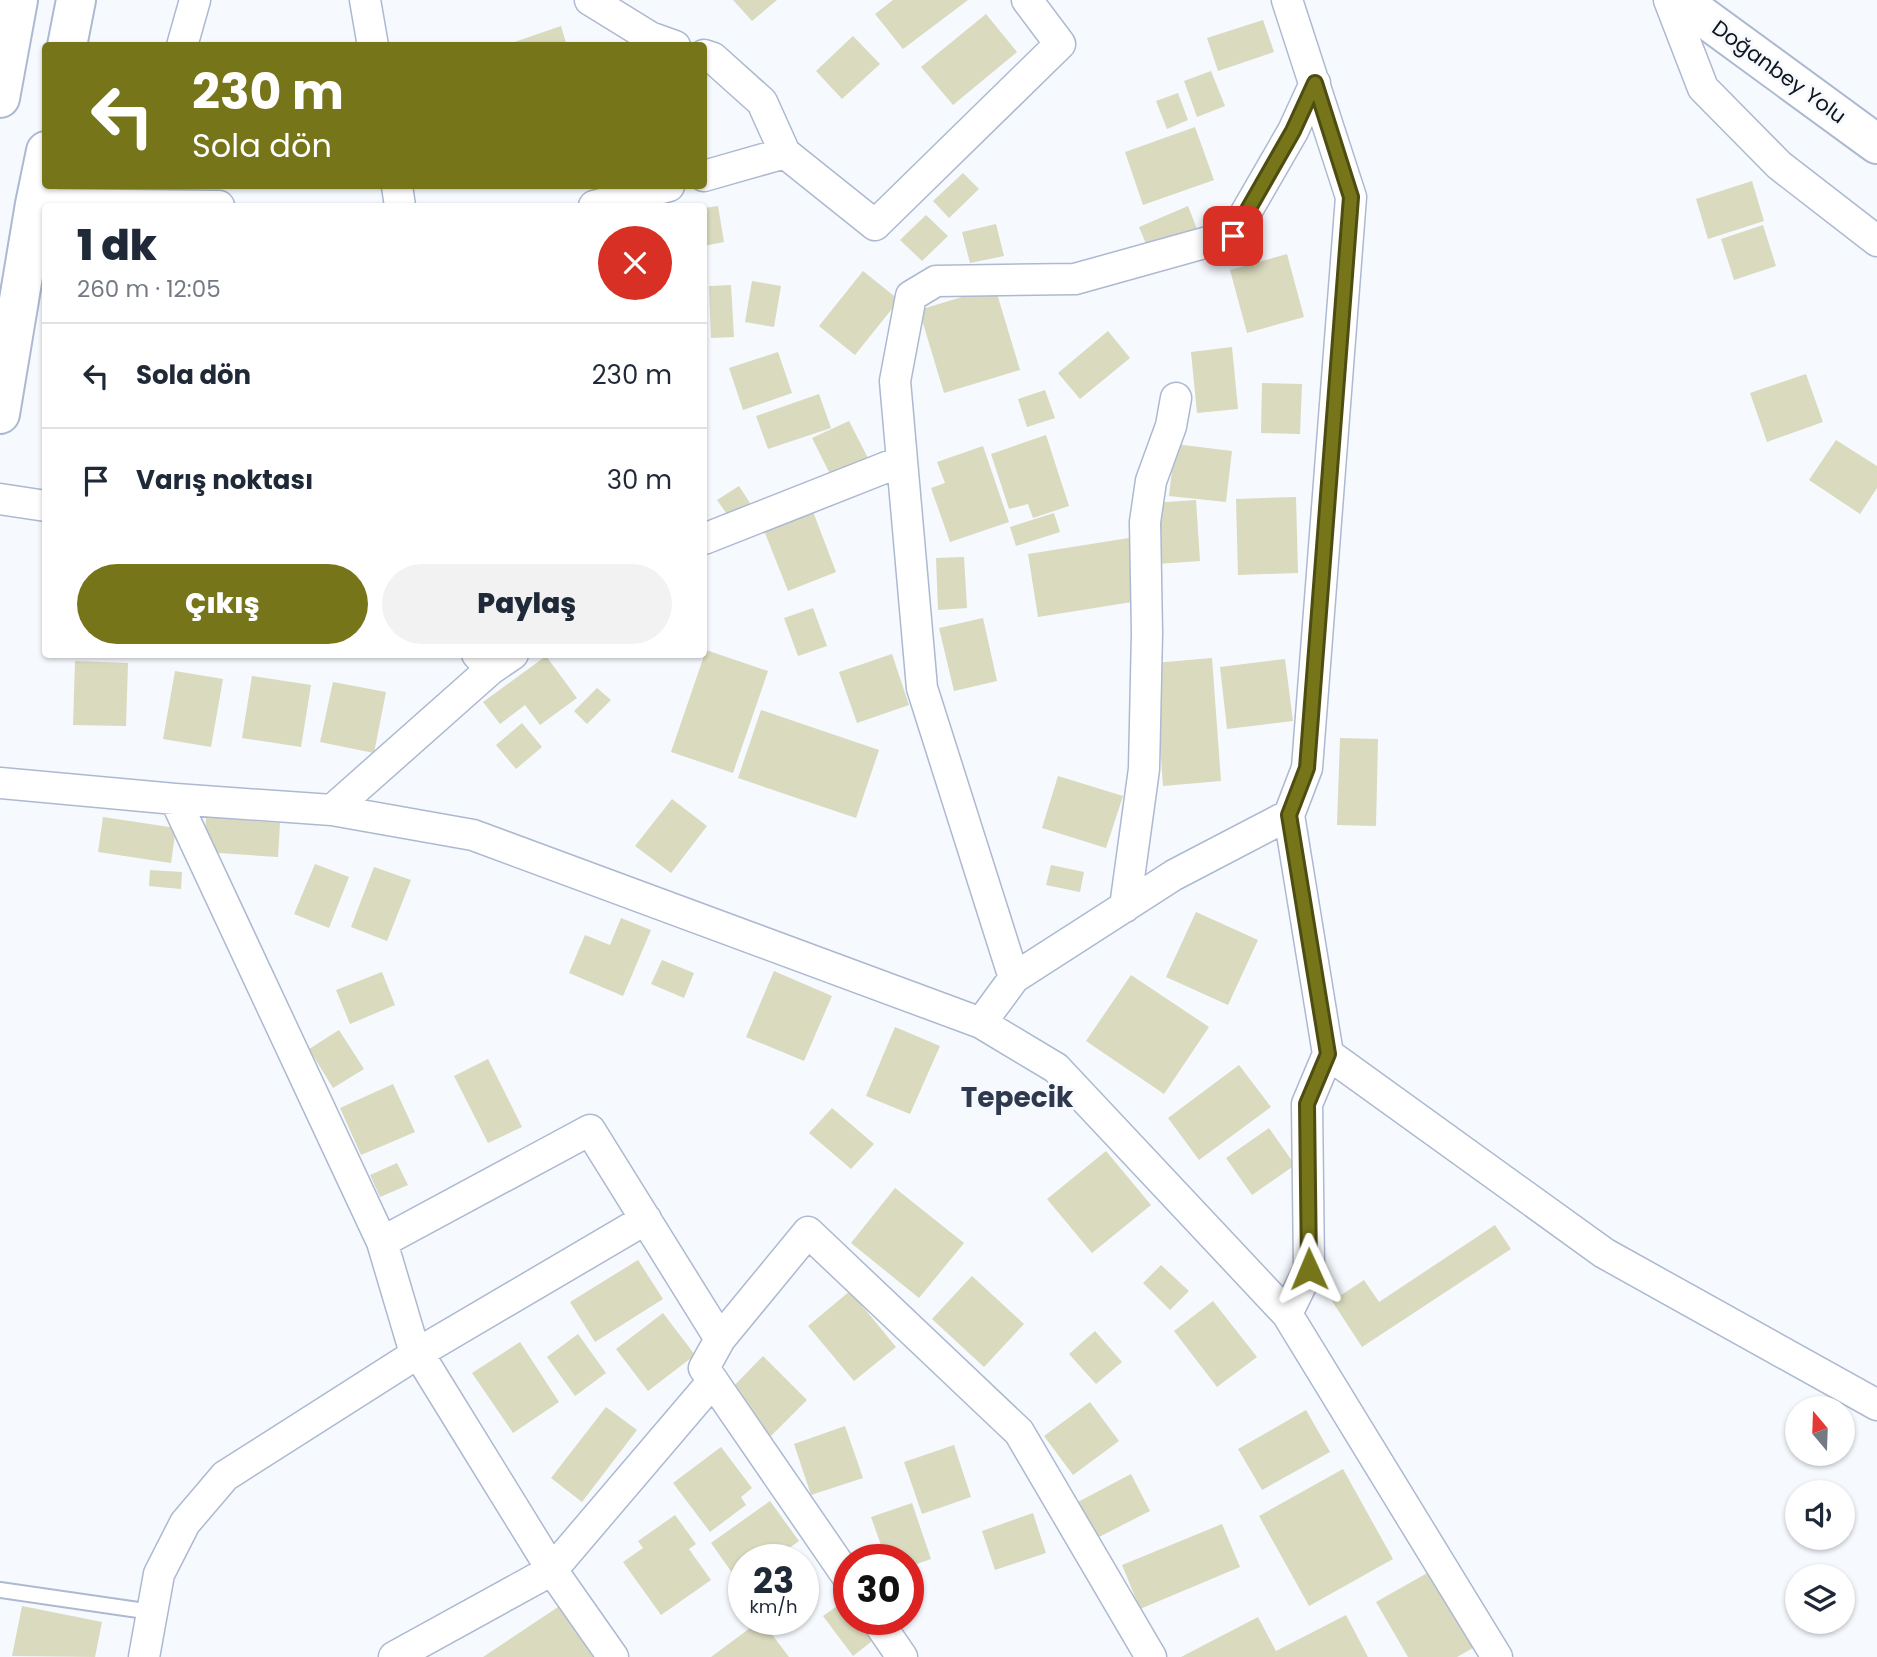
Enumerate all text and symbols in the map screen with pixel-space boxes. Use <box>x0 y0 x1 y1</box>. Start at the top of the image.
street label: Doğanbey Yolu <box>1706 13 1852 130</box>
text: 230 m <box>192 58 344 126</box>
icon: left <box>77 70 168 161</box>
text: Sola dön <box>192 123 332 168</box>
pin <box>1203 206 1263 266</box>
text: 1 dk <box>77 216 157 275</box>
icon: arrive <box>1214 217 1252 255</box>
button: close <box>598 226 672 300</box>
text: 260 m · 12:05 <box>77 273 221 305</box>
icon: left <box>77 357 115 395</box>
text: Sola dön <box>136 357 251 393</box>
text: 230 m <box>592 357 672 393</box>
icon: arrive <box>77 462 115 500</box>
text: Varış noktası <box>136 462 313 498</box>
text: 30 m <box>607 462 672 498</box>
button: Çıkış <box>77 564 368 644</box>
button: Paylaş <box>382 564 672 644</box>
district label: Tepecik <box>961 1078 1074 1117</box>
position arrow <box>1272 1232 1346 1306</box>
north arrow <box>1785 1396 1855 1466</box>
map controls <box>1785 1396 1855 1634</box>
button: sound <box>1785 1480 1855 1550</box>
speed limit sign: 30 <box>833 1544 924 1635</box>
text: 23 <box>753 1556 794 1605</box>
button: layers <box>1785 1564 1855 1634</box>
text: km/h <box>750 1594 797 1619</box>

